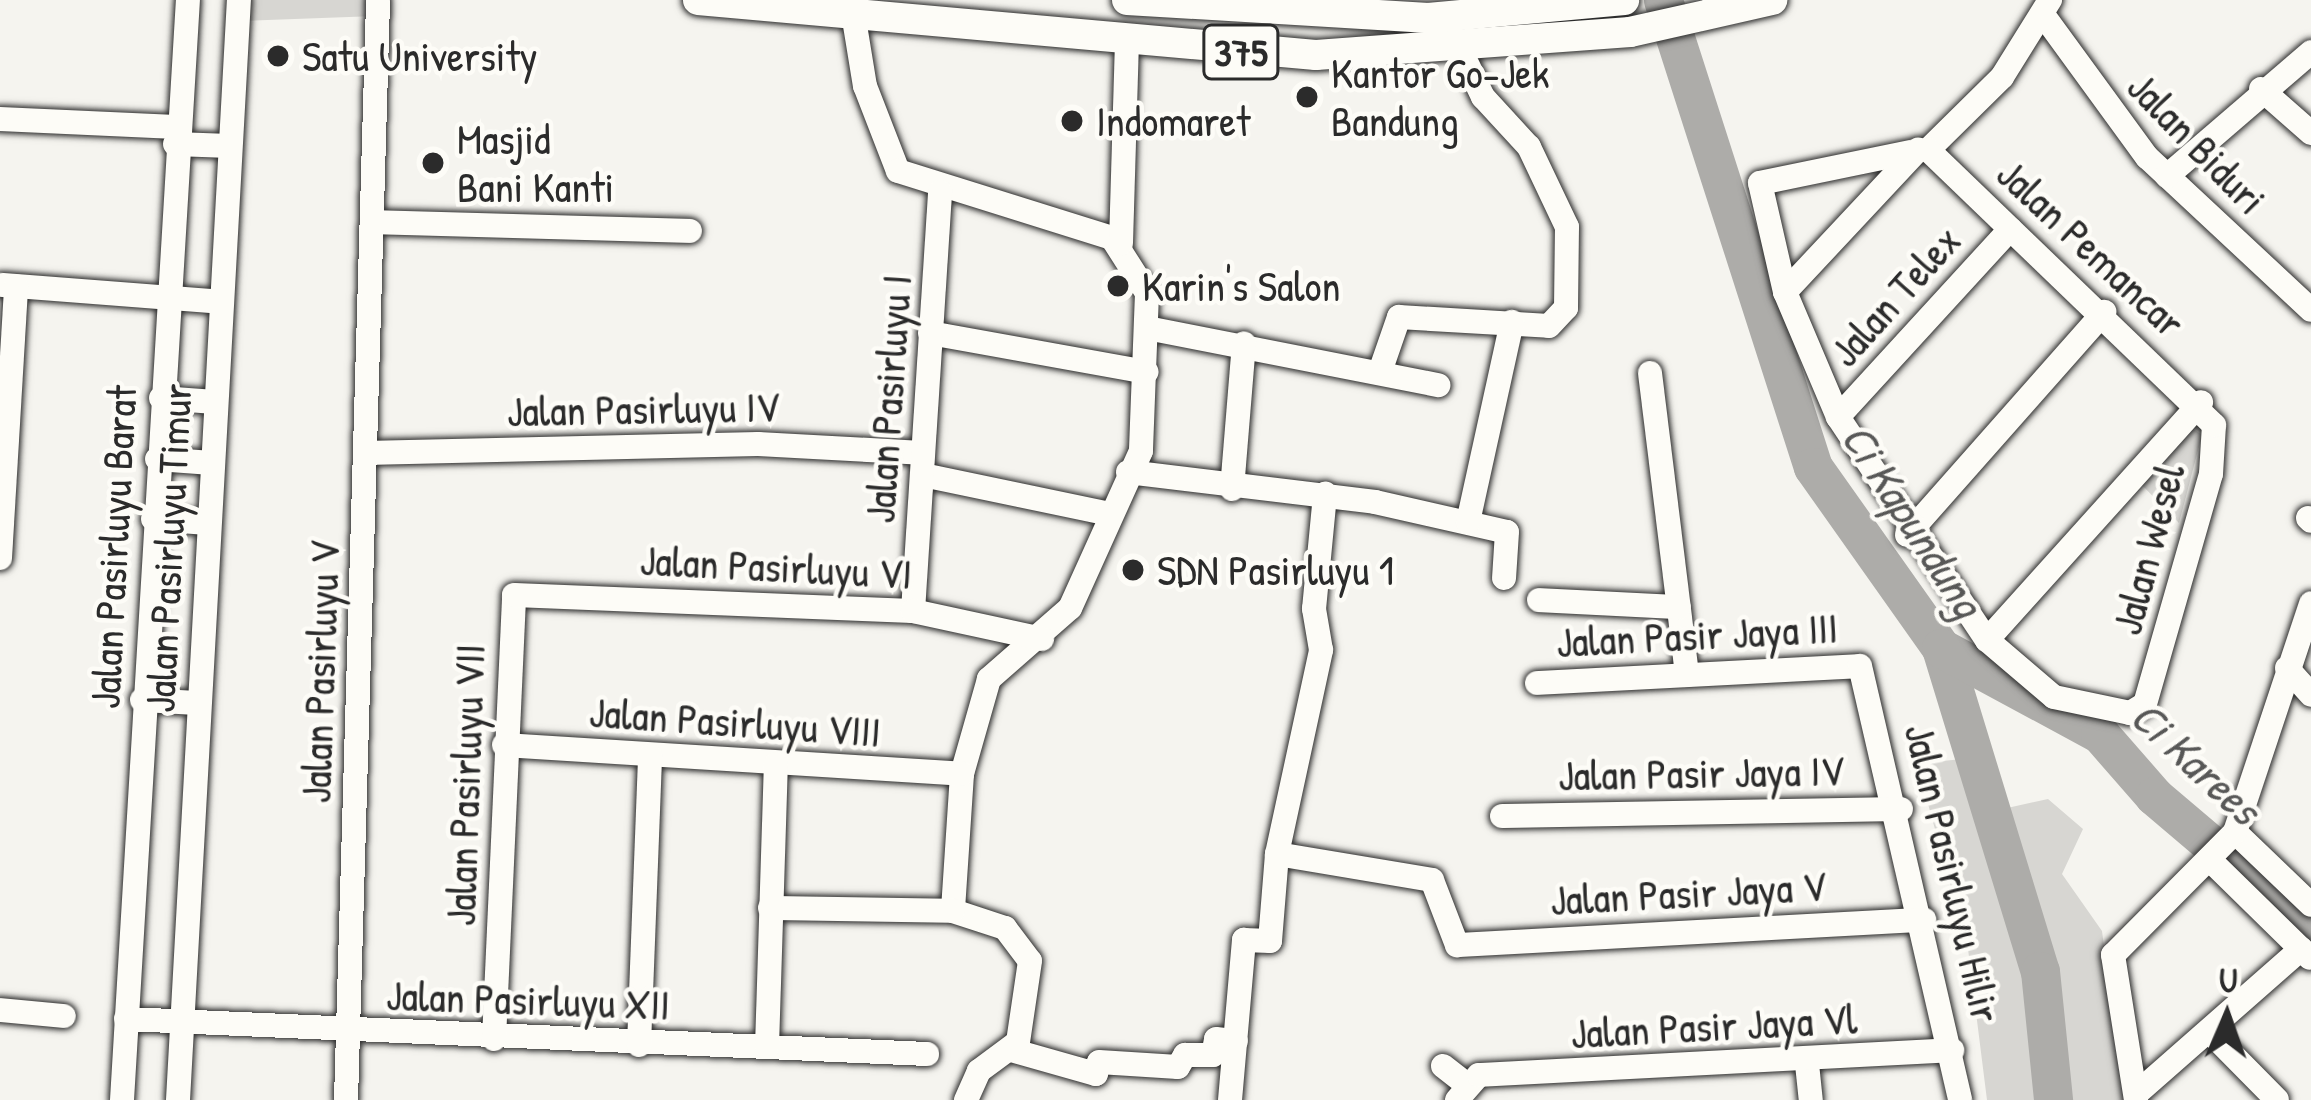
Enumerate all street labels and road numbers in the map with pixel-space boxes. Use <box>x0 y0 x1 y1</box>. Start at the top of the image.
road number: 375 <box>1202 19 1280 85</box>
street label: Jalan Biduri <box>2117 62 2277 224</box>
street label: Jalan Pemancar <box>1987 148 2195 348</box>
street label: Jalan Telex <box>1819 215 1971 377</box>
street label: Jalan Pasirluyu I <box>854 273 922 525</box>
street label: Jalan Pasirluyu IV <box>506 381 780 437</box>
street label: Jalan Pasirluyu Timur <box>134 382 202 714</box>
street label: Jalan Pasirluyu Barat <box>79 384 147 710</box>
street label: Jalan Wesel <box>2101 458 2195 640</box>
street label: Jalan Pasirluyu VI <box>639 535 913 599</box>
street label: Jalan Pasirluyu V <box>290 540 350 804</box>
street label: Jalan Pasir Jaya III <box>1555 602 1839 668</box>
street label: Jalan Pasirluyu VII <box>435 643 495 927</box>
street label: Jalan Pasirluyu VIII <box>588 687 882 757</box>
street label: Jalan Pasirluyu Hilir <box>1894 719 2012 1027</box>
street label: Jalan Pasir Jaya IV <box>1558 745 1844 801</box>
street label: Jalan Pasir Jaya V <box>1549 861 1827 925</box>
street label: Jalan Pasirluyu XII <box>385 970 671 1030</box>
street label: Jalan Pasir Jaya Vl <box>1569 993 1859 1059</box>

